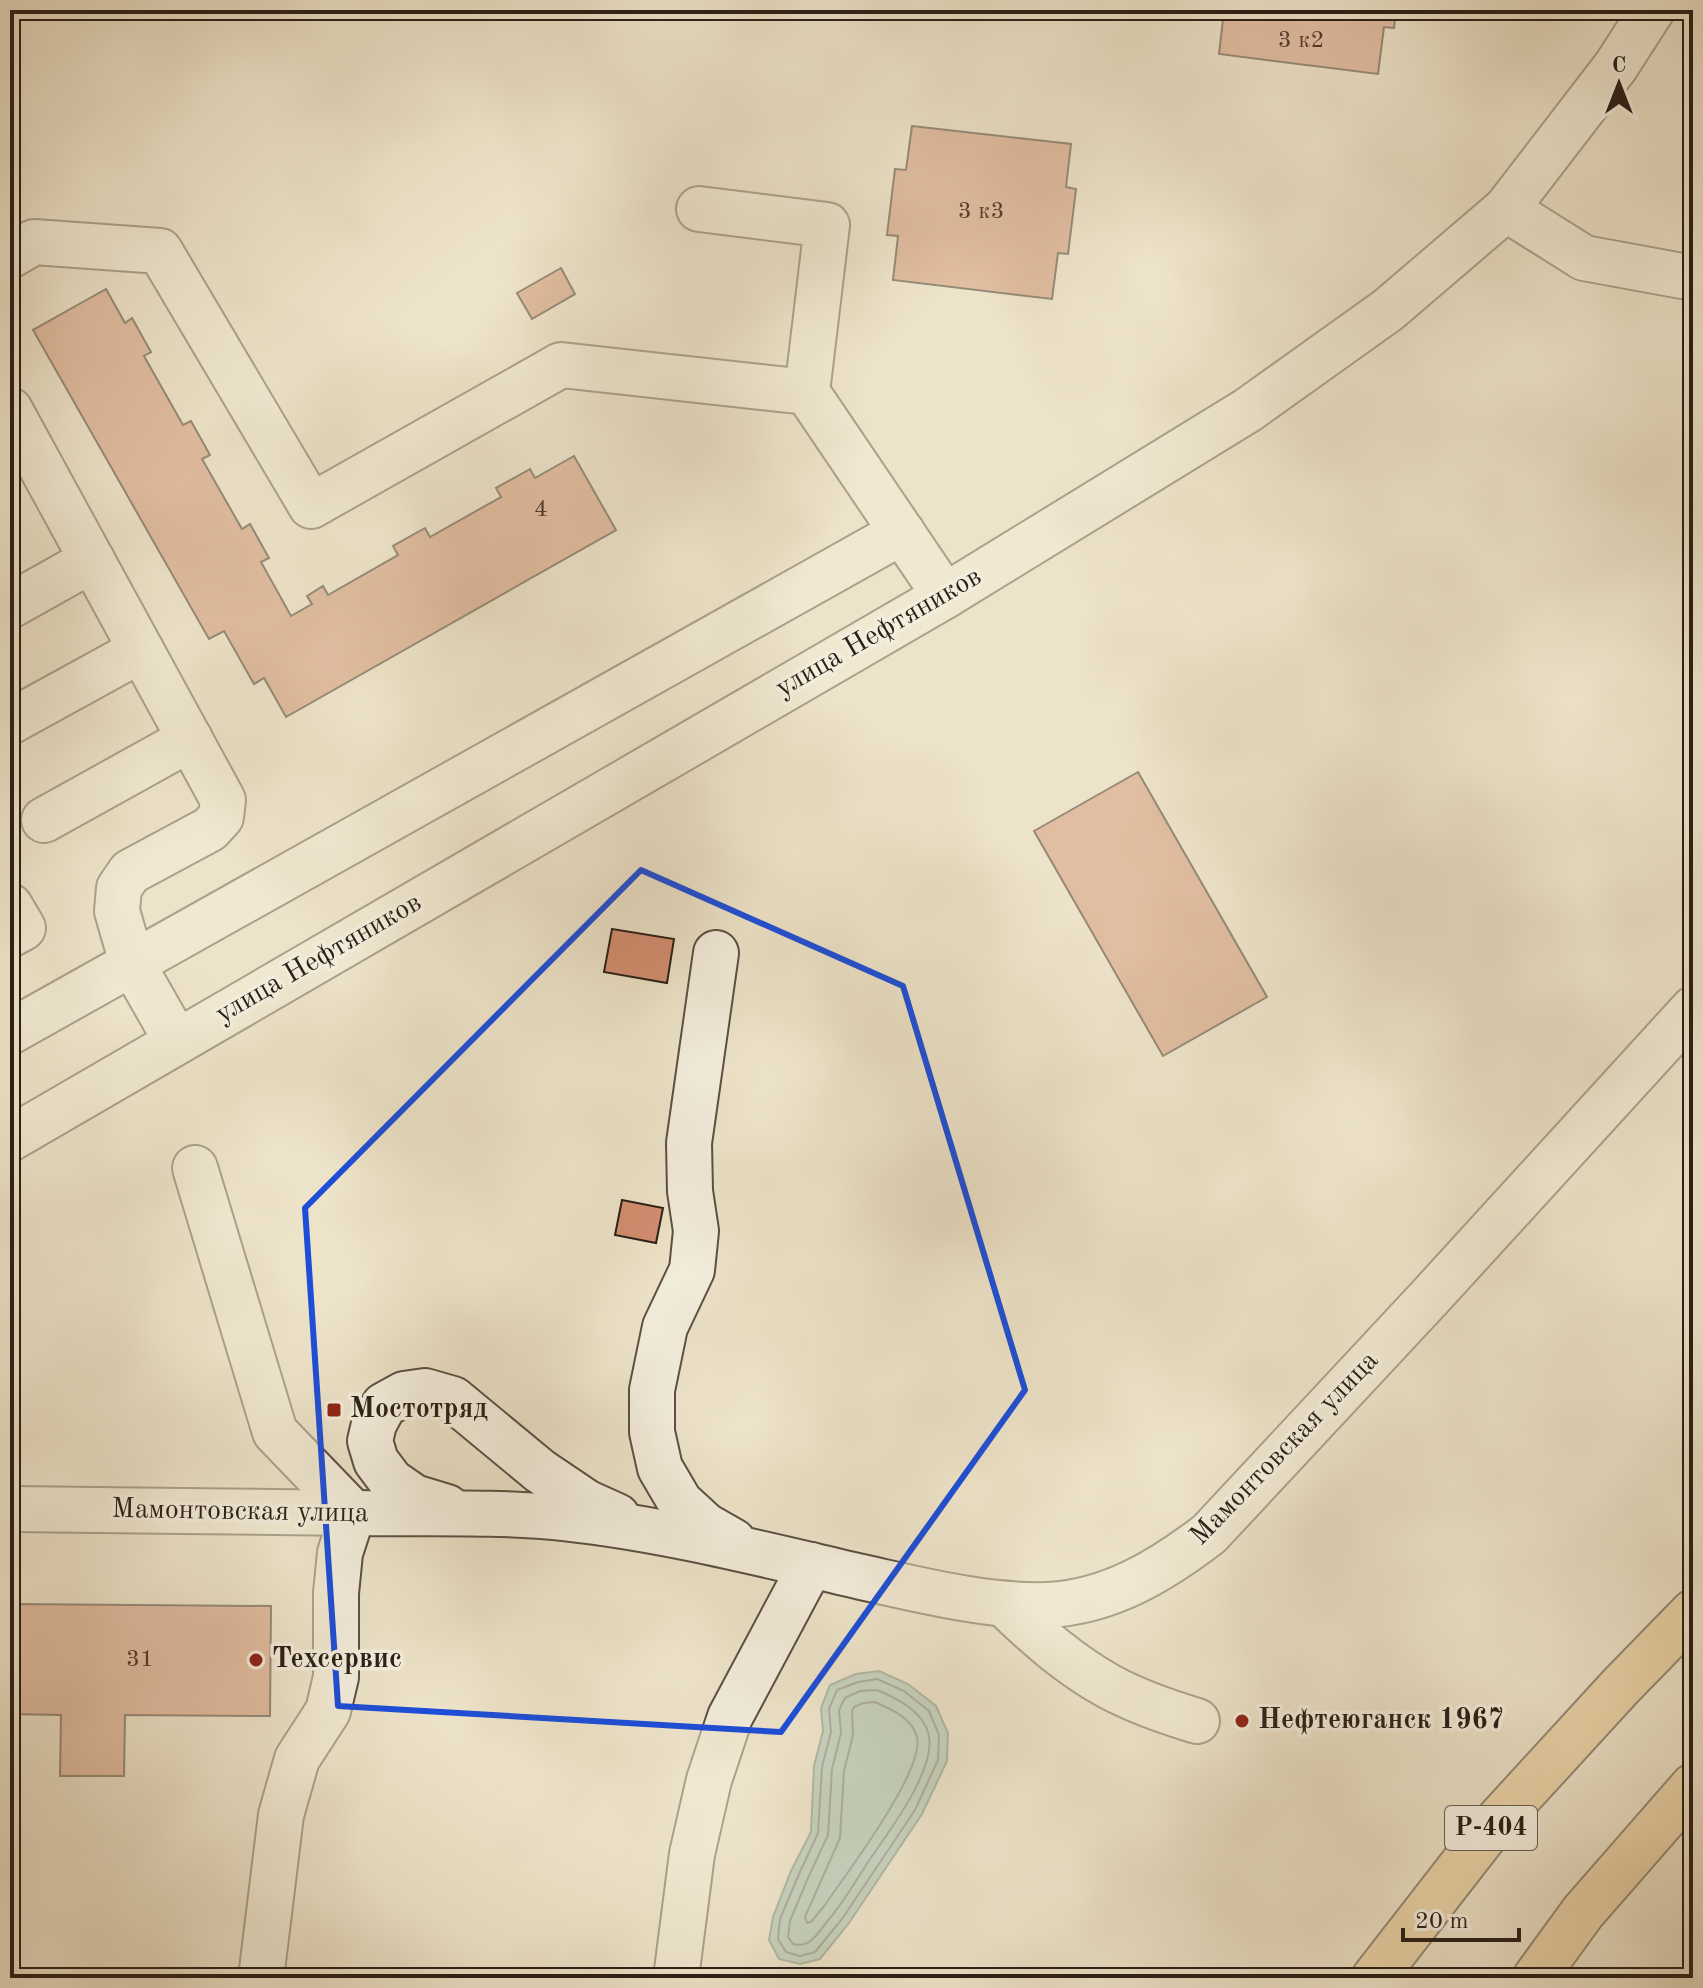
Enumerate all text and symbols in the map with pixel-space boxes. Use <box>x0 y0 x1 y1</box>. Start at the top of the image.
house number: 3 к2 <box>1278 29 1324 53</box>
north arrow <box>1579 44 1659 124</box>
text: С <box>1612 55 1626 77</box>
house number: 3 к3 <box>958 200 1004 224</box>
house number: 4 <box>534 498 548 522</box>
street label: улица Нефтяников <box>771 563 987 703</box>
street label: улица Нефтяников <box>211 889 427 1029</box>
street label: Мамонтовская улица <box>1186 1347 1385 1551</box>
place label: Мостотряд <box>350 1396 488 1424</box>
marker: Мостотряд <box>325 1401 343 1419</box>
street label: Мамонтовская улица <box>111 1496 369 1528</box>
place label: Техсервис <box>272 1646 402 1674</box>
house number: 31 <box>126 1648 154 1672</box>
marker: Техсервис <box>247 1651 265 1669</box>
place label: Нефтеюганск 1967 <box>1258 1707 1504 1735</box>
marker: Нефтеюганск 1967 <box>1233 1712 1251 1730</box>
road number: Р-404 <box>1445 1806 1537 1850</box>
scale bar <box>1403 1892 1519 1942</box>
text: 20 m <box>1415 1910 1469 1934</box>

